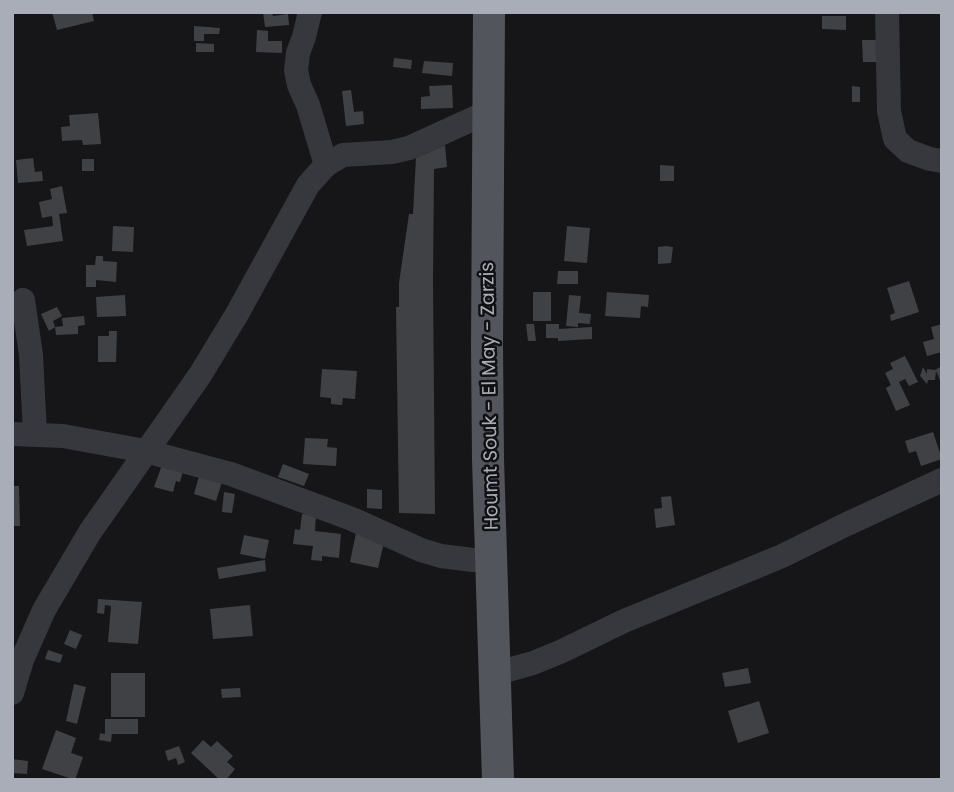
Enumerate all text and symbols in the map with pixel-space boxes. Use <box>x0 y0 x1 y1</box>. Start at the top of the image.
street label: Houmt Souk - El May - Zarzis <box>473 262 505 530</box>

